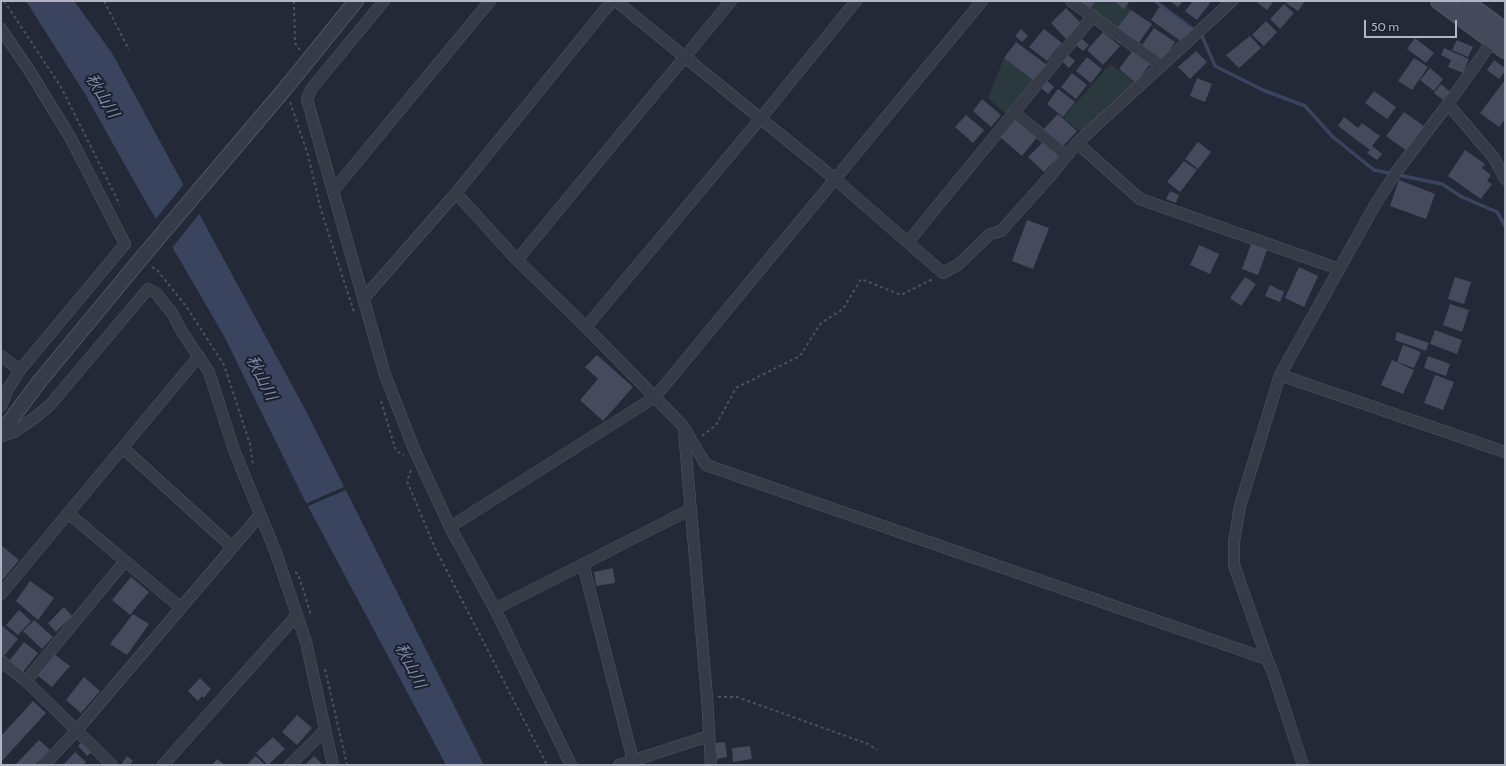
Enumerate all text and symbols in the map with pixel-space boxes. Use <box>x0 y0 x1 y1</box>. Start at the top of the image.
scale bar <box>1366 12 1459 38</box>
text: 50 m <box>1371 19 1399 34</box>
water label: 秋山川 <box>81 70 123 122</box>
water label: 秋山川 <box>242 352 280 404</box>
water label: 秋山川 <box>391 640 429 692</box>

